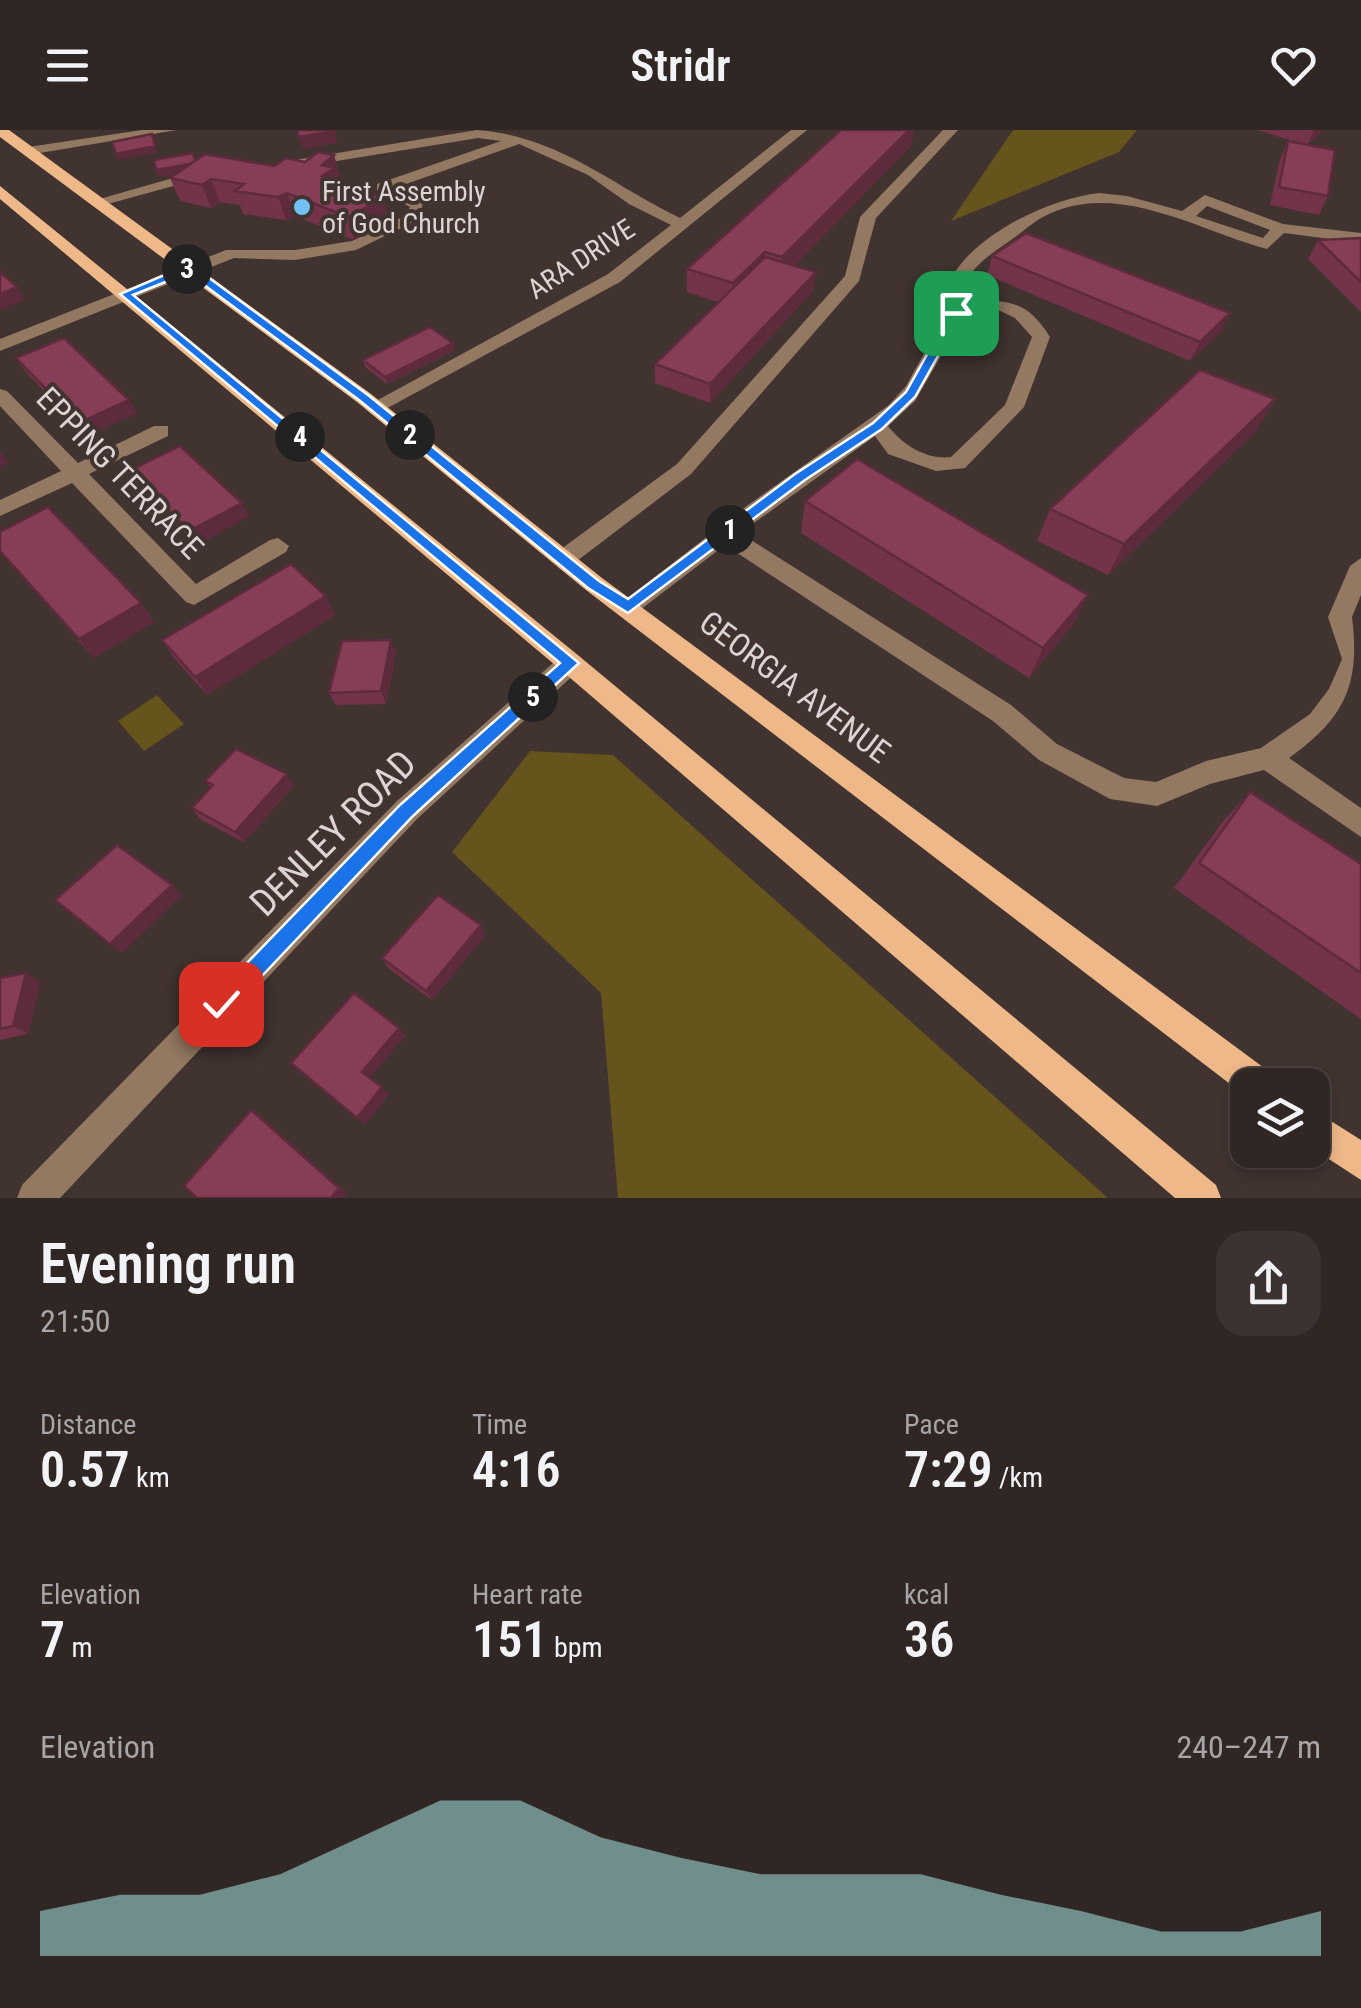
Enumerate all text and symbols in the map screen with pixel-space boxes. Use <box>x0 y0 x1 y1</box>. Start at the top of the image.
icon: menu <box>40 38 95 93</box>
icon: heart <box>1266 38 1321 93</box>
text: Stridr <box>630 39 731 92</box>
place label: First Assembly of God Church <box>322 175 486 240</box>
marker: First Assembly of God Church <box>291 196 313 218</box>
street label: ARA DRIVE <box>521 212 641 306</box>
pin: 3 <box>162 244 212 294</box>
text: 3 <box>180 252 194 285</box>
pin <box>914 271 999 356</box>
icon: arrive <box>929 286 984 341</box>
street label: EPPING TERRACE <box>29 379 211 567</box>
pin: 2 <box>385 410 435 460</box>
pin: 4 <box>275 412 325 462</box>
text: 2 <box>403 418 417 451</box>
text: 4 <box>293 420 307 453</box>
pin: 1 <box>705 505 755 555</box>
text: 1 <box>723 513 737 546</box>
street label: GEORGIA AVENUE <box>692 603 898 771</box>
pin: 5 <box>508 672 558 722</box>
text: 5 <box>526 680 540 713</box>
street label: DENLEY ROAD <box>241 741 425 925</box>
pin <box>179 962 264 1047</box>
icon: check <box>194 977 249 1032</box>
map controls <box>1230 1068 1330 1168</box>
button: layers <box>1230 1068 1330 1168</box>
button: share <box>1216 1231 1321 1336</box>
text: Evening run <box>40 1232 296 1296</box>
text: 21:50 <box>40 1302 111 1340</box>
text: Distance <box>40 1408 137 1441</box>
text: Time <box>472 1408 527 1441</box>
text: Pace <box>904 1408 959 1441</box>
text: 0.57 <box>40 1441 130 1499</box>
text: 4:16 <box>472 1441 561 1499</box>
text: 7:29 <box>904 1441 993 1499</box>
text: km <box>130 1461 170 1494</box>
text: /km <box>993 1461 1043 1494</box>
text: Elevation <box>40 1578 141 1611</box>
text: Heart rate <box>472 1578 583 1611</box>
text: kcal <box>904 1578 949 1611</box>
text: 7 <box>40 1611 65 1669</box>
text: 151 <box>472 1611 547 1669</box>
text: 36 <box>904 1611 954 1669</box>
text: m <box>65 1631 93 1664</box>
text: bpm <box>547 1631 603 1664</box>
text: Elevation <box>40 1728 155 1766</box>
text: 240–247 m <box>1176 1728 1321 1766</box>

